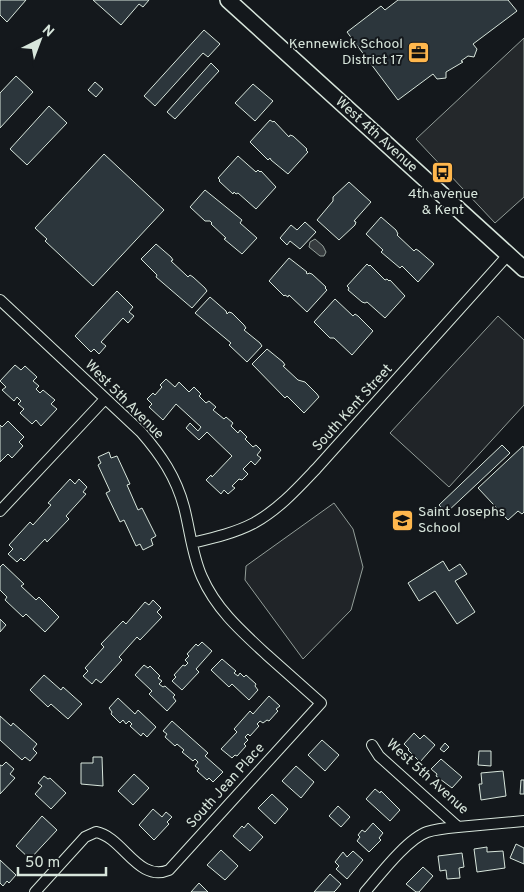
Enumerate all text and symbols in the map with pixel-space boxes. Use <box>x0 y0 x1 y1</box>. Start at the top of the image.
north arrow <box>15 15 65 65</box>
text: N <box>38 22 57 41</box>
place label: Kennewick School District 17 <box>289 36 403 69</box>
office icon: Kennewick School District 17 <box>407 40 431 64</box>
street label: West 4th Avenue <box>331 94 421 176</box>
bus stop icon: 4th avenue & Kent <box>431 160 455 184</box>
place label: 4th avenue & Kent <box>408 186 478 219</box>
street label: West 5th Avenue <box>81 357 167 443</box>
street label: South Kent Street <box>309 361 397 455</box>
place label: Saint Josephs School <box>418 504 505 537</box>
school or university icon: Saint Josephs School <box>390 508 414 532</box>
street label: West 5th Avenue <box>382 736 472 818</box>
street label: South Jean Place <box>183 740 269 832</box>
scale bar <box>18 844 105 876</box>
text: 50 m <box>25 854 60 873</box>

